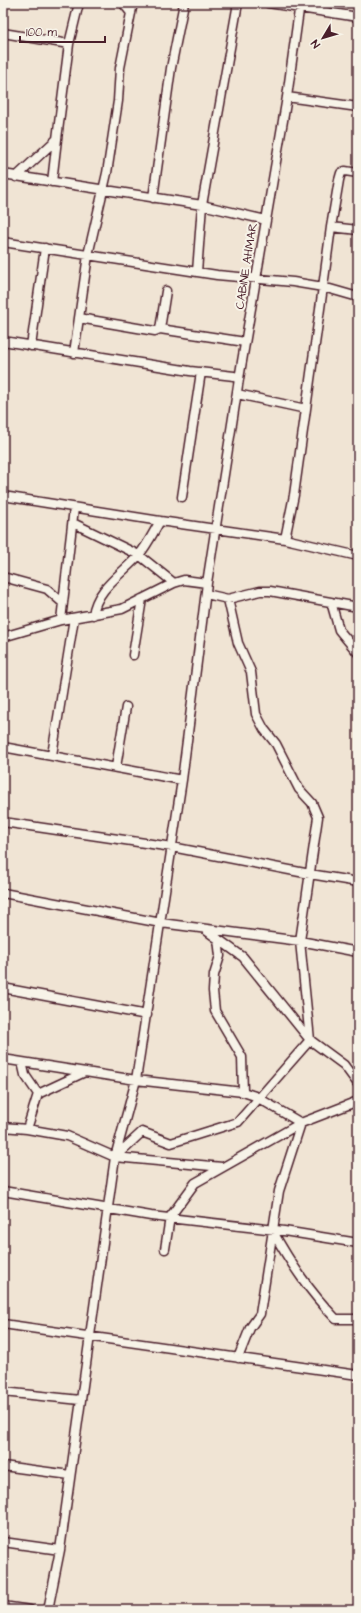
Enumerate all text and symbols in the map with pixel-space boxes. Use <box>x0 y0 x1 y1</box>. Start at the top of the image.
scale bar <box>20 18 105 44</box>
north arrow <box>303 18 343 58</box>
text: 100 m <box>26 24 57 41</box>
text: N <box>307 36 324 51</box>
street label: CABINE AHMAR <box>231 222 262 310</box>

